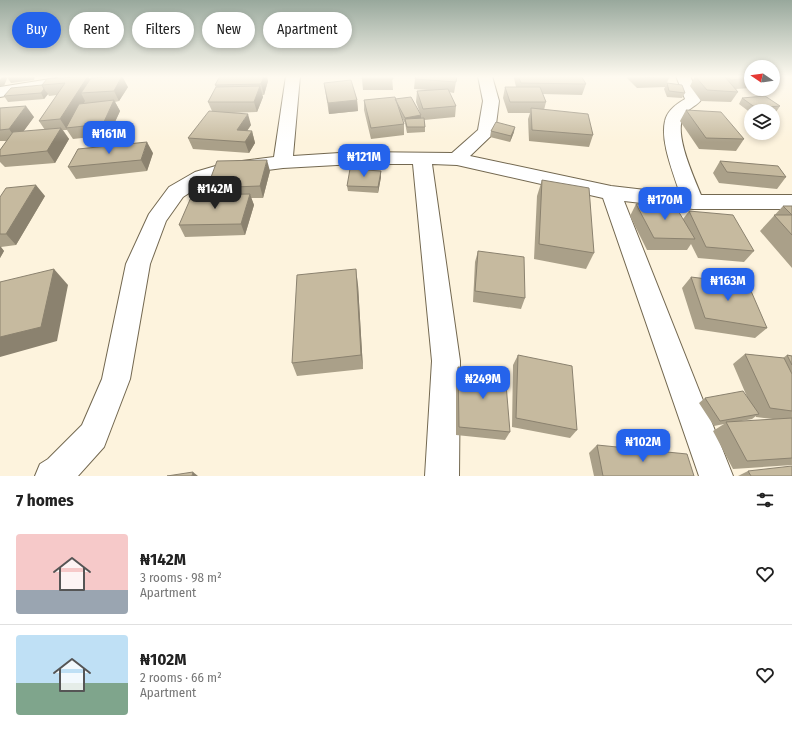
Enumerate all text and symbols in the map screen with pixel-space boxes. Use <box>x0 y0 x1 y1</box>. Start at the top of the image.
chip: Buy <box>12 12 61 48</box>
chip: Rent <box>69 12 124 48</box>
chip: Filters <box>132 12 194 48</box>
chip: New <box>202 12 255 48</box>
chip: Apartment <box>263 12 352 48</box>
north arrow <box>744 60 780 96</box>
map controls <box>744 60 780 140</box>
button: layers <box>744 104 780 140</box>
pin: ₦161M <box>81 121 137 155</box>
text: ₦161M <box>92 126 126 141</box>
pin: ₦121M <box>336 144 392 178</box>
text: ₦121M <box>347 149 381 164</box>
pin: ₦142M <box>187 176 243 210</box>
text: ₦142M <box>197 181 233 196</box>
pin: ₦170M <box>637 187 693 221</box>
text: ₦170M <box>647 192 683 207</box>
pin: ₦163M <box>700 268 756 302</box>
text: ₦163M <box>710 273 746 288</box>
pin: ₦249M <box>455 366 511 400</box>
text: ₦249M <box>465 371 501 386</box>
pin: ₦102M <box>615 429 671 463</box>
text: ₦102M <box>625 434 661 449</box>
icon: filters <box>754 489 776 511</box>
text: 7 homes <box>16 490 74 511</box>
text: ₦142M <box>140 549 186 570</box>
icon: home <box>48 550 96 598</box>
icon: heart <box>754 563 776 585</box>
text: 3 rooms · 98 m² <box>140 570 222 585</box>
text: Apartment <box>140 585 196 600</box>
text: ₦102M <box>140 649 186 670</box>
icon: home <box>48 651 96 699</box>
icon: heart <box>754 664 776 686</box>
text: 2 rooms · 66 m² <box>140 670 222 685</box>
text: Apartment <box>140 685 196 700</box>

